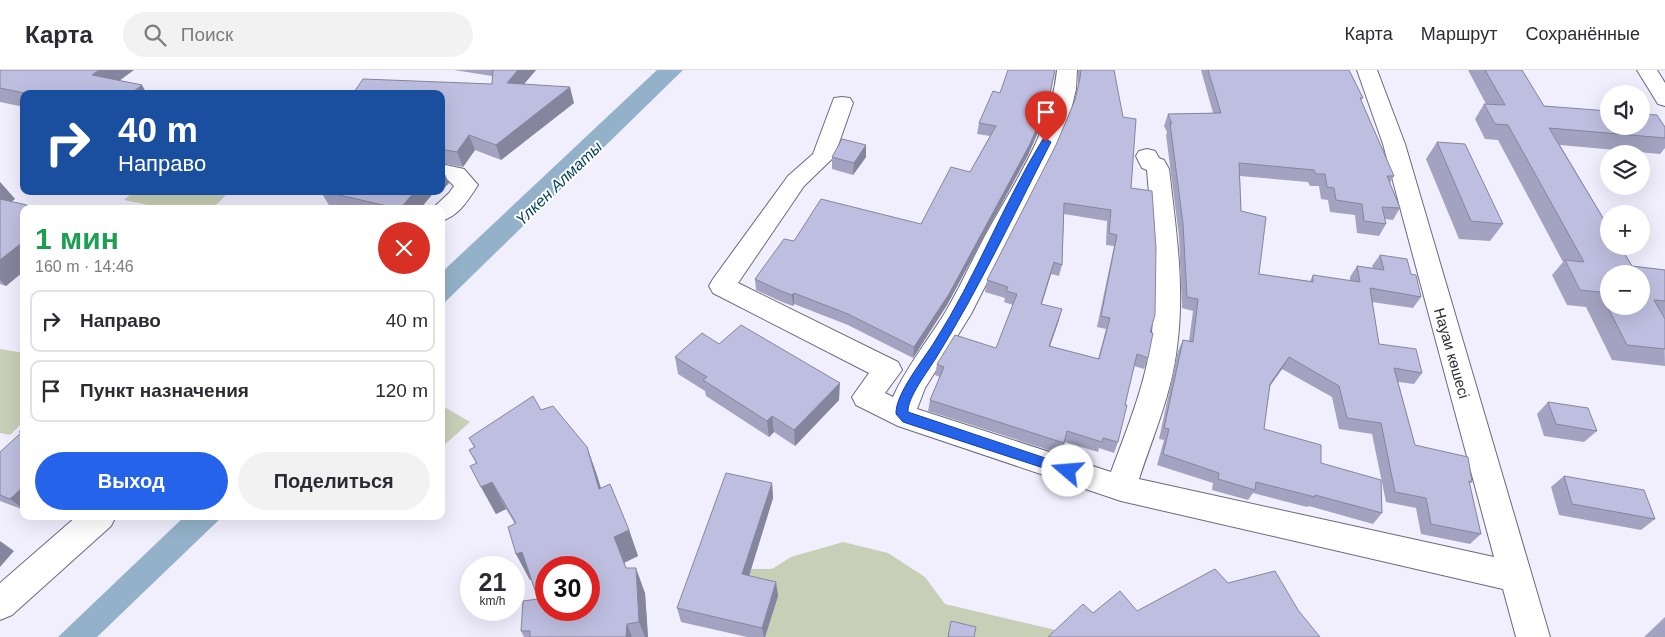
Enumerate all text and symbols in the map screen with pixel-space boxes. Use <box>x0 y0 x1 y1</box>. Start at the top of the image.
search box <box>123 12 473 57</box>
text: Карта <box>25 21 93 48</box>
icon: search <box>141 21 169 49</box>
text: Поиск <box>181 24 233 45</box>
text: Карта <box>1345 24 1393 44</box>
text: Маршрут <box>1421 24 1497 44</box>
text: Сохранённые <box>1525 24 1640 44</box>
map controls <box>1600 85 1650 315</box>
button: sound <box>1600 85 1650 135</box>
pin <box>1025 91 1067 142</box>
icon: arrive <box>1032 98 1060 126</box>
icon: right <box>35 110 100 175</box>
text: 40 m <box>118 110 198 149</box>
water label: Үлкен Алматы <box>513 138 605 228</box>
button: layers <box>1600 145 1650 195</box>
text: Направо <box>118 151 206 176</box>
button: + <box>1600 205 1650 255</box>
text: 1 мин <box>35 222 119 255</box>
button: close <box>378 222 430 274</box>
text: 160 m · 14:46 <box>35 258 134 275</box>
button: − <box>1600 265 1650 315</box>
street label: Науаи көшесі <box>1431 306 1473 400</box>
icon: right <box>37 307 65 335</box>
text: Направо <box>80 310 161 331</box>
text: 40 m <box>386 310 428 331</box>
icon: arrive <box>37 377 65 405</box>
text: Пункт назначения <box>80 380 249 401</box>
text: 120 m <box>375 380 428 401</box>
position arrow <box>1041 444 1093 496</box>
button: Выход <box>35 452 228 510</box>
button: Поделиться <box>238 452 430 510</box>
speed limit sign: 30 <box>535 556 600 621</box>
text: 21 <box>479 568 506 596</box>
text: km/h <box>479 594 506 608</box>

